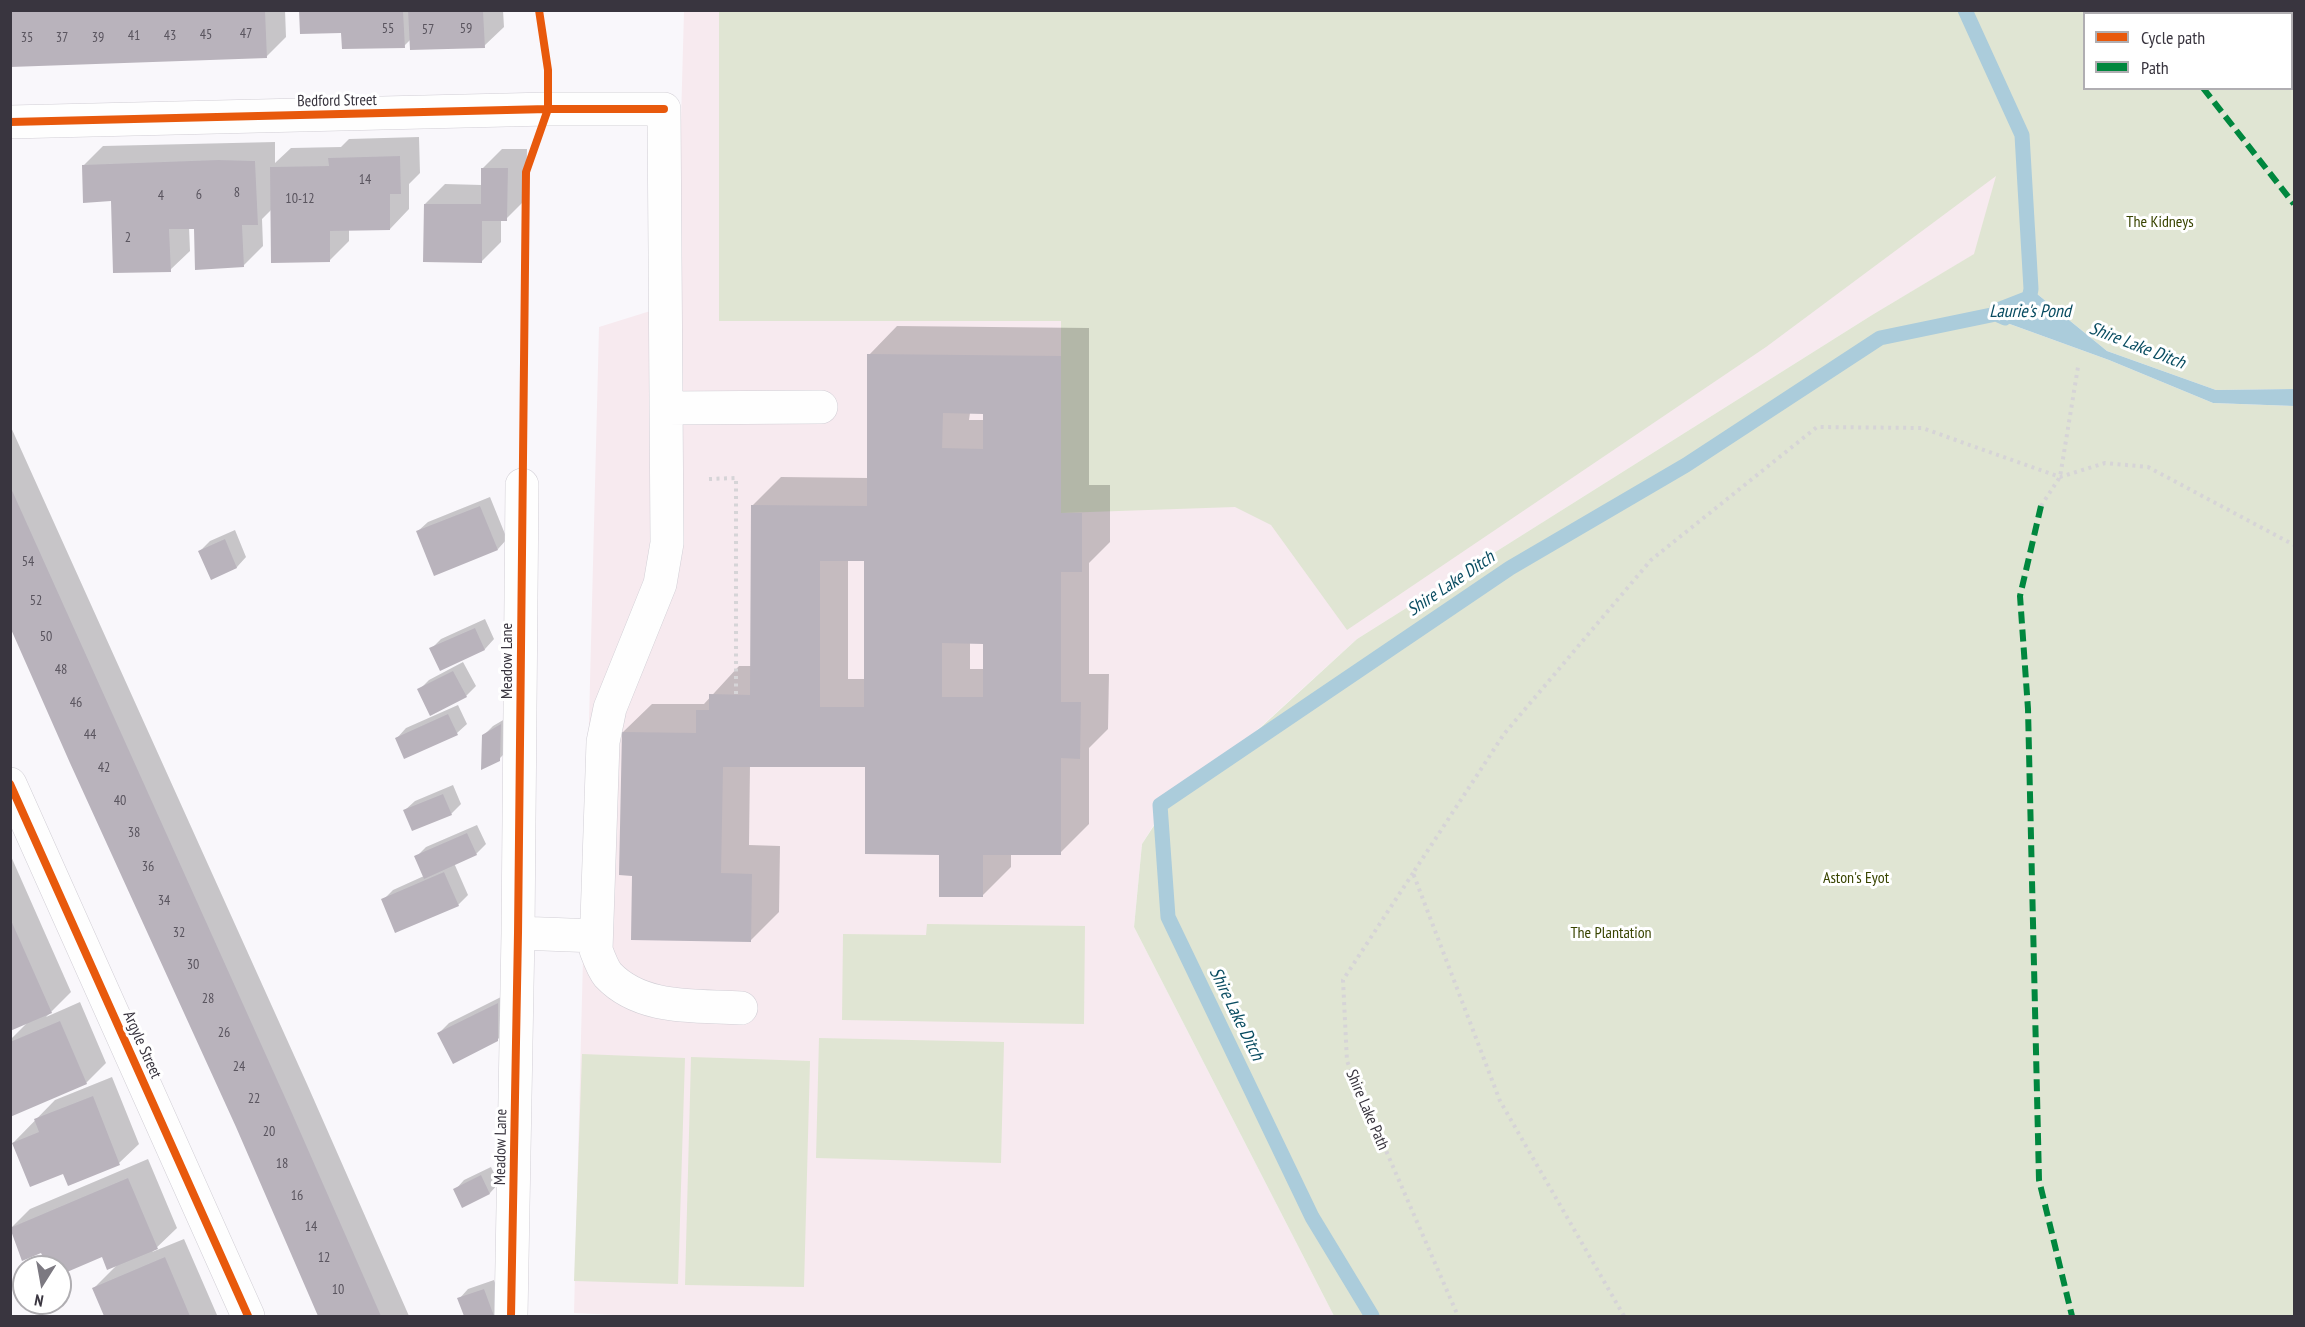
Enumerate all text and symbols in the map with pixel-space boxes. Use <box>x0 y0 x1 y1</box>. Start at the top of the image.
legend <box>2083 12 2293 90</box>
house number: 55 <box>382 21 394 37</box>
house number: 59 <box>460 21 472 37</box>
house number: 57 <box>422 22 434 38</box>
house number: 47 <box>240 26 252 42</box>
text: Cycle path <box>2141 26 2205 49</box>
house number: 45 <box>200 27 212 43</box>
house number: 41 <box>128 28 140 44</box>
house number: 43 <box>164 28 176 44</box>
house number: 35 <box>21 30 33 46</box>
house number: 37 <box>56 30 68 46</box>
house number: 39 <box>92 30 104 46</box>
text: Path <box>2141 56 2169 79</box>
street label: Bedford Street <box>297 91 377 111</box>
house number: 14 <box>359 172 371 188</box>
house number: 8 <box>234 185 240 201</box>
house number: 6 <box>196 187 202 203</box>
house number: 4 <box>158 188 164 204</box>
house number: 10-12 <box>285 191 315 207</box>
park label: The Kidneys <box>2126 212 2194 232</box>
house number: 2 <box>125 230 131 246</box>
water label: Laurie's Pond <box>1989 301 2071 323</box>
water label: Shire Lake Ditch <box>2086 318 2188 374</box>
water label: Shire Lake Ditch <box>1403 547 1499 621</box>
house number: 54 <box>22 554 34 570</box>
house number: 52 <box>30 593 42 609</box>
street label: Meadow Lane <box>497 623 517 699</box>
house number: 50 <box>40 629 52 645</box>
house number: 48 <box>55 662 67 678</box>
house number: 46 <box>70 695 82 711</box>
house number: 44 <box>84 727 96 743</box>
house number: 42 <box>98 760 110 776</box>
house number: 40 <box>114 793 126 809</box>
house number: 38 <box>128 825 140 841</box>
house number: 36 <box>142 859 154 875</box>
park label: Aston's Eyot <box>1823 868 1889 888</box>
house number: 34 <box>158 893 170 909</box>
park label: The Plantation <box>1570 923 1652 943</box>
house number: 32 <box>173 925 185 941</box>
house number: 30 <box>187 957 199 973</box>
water label: Shire Lake Ditch <box>1204 964 1268 1064</box>
house number: 28 <box>202 991 214 1007</box>
street label: Argyle Street <box>119 1008 165 1082</box>
house number: 26 <box>218 1025 230 1041</box>
house number: 24 <box>233 1059 245 1075</box>
street label: Shire Lake Path <box>1342 1067 1392 1153</box>
house number: 22 <box>248 1091 260 1107</box>
street label: Meadow Lane <box>491 1109 511 1185</box>
house number: 20 <box>263 1124 275 1140</box>
house number: 18 <box>276 1156 288 1172</box>
house number: 16 <box>291 1188 303 1204</box>
house number: 14 <box>305 1219 317 1235</box>
house number: 12 <box>318 1250 330 1266</box>
north arrow <box>12 1255 72 1315</box>
house number: 10 <box>332 1282 344 1298</box>
text: N <box>33 1290 45 1311</box>

